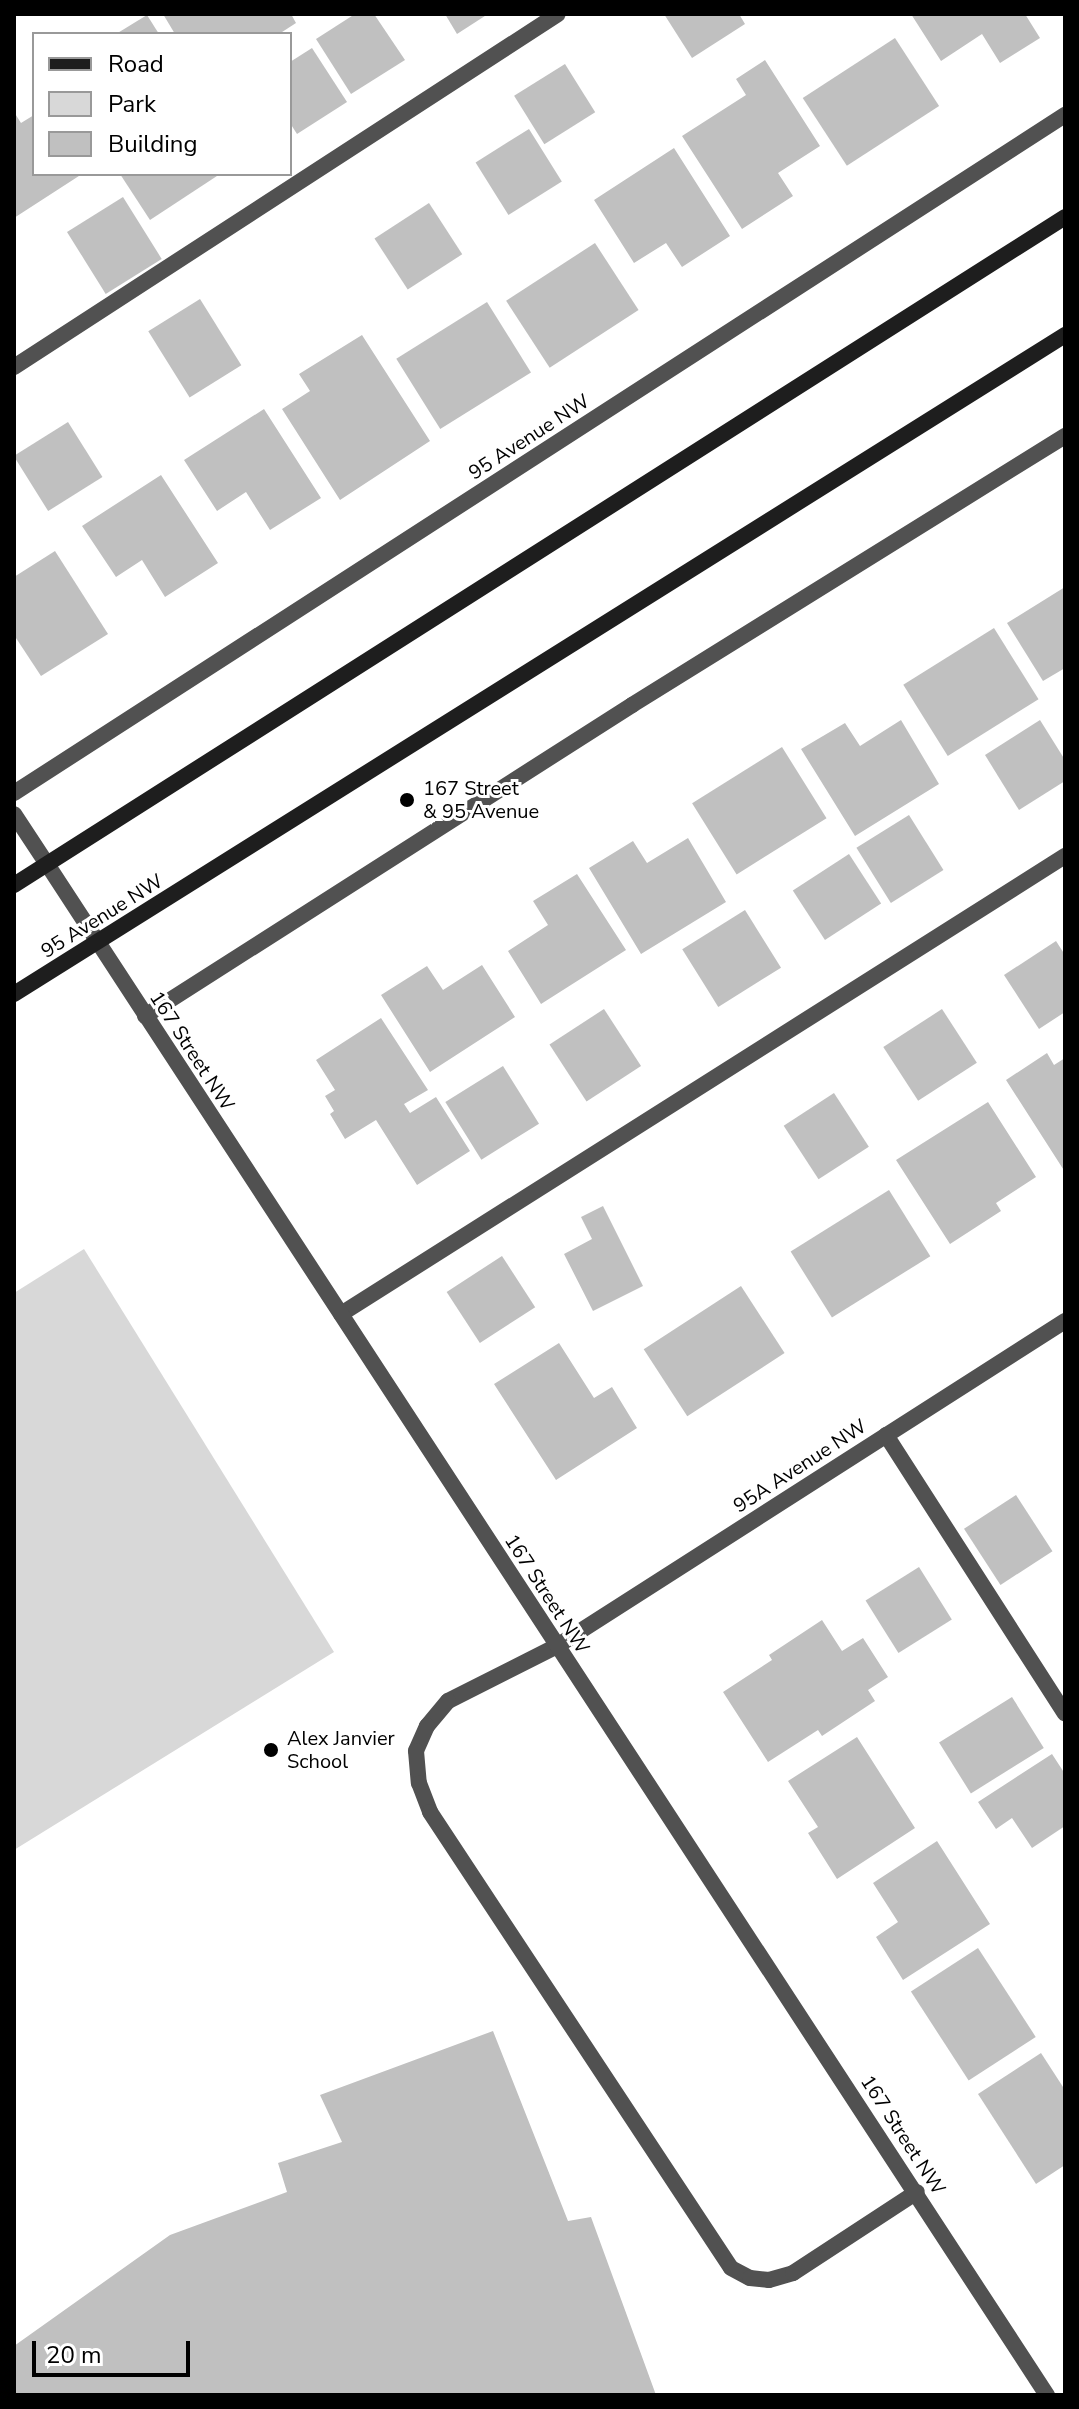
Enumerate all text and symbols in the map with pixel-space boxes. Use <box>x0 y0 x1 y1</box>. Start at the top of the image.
legend <box>32 32 292 176</box>
text: Road <box>108 48 164 80</box>
text: Park <box>108 88 156 120</box>
text: Building <box>108 128 198 160</box>
street label: 95 Avenue NW <box>464 389 594 485</box>
place label: 167 Street & 95 Avenue <box>423 776 539 823</box>
marker: 167 Street & 95 Avenue <box>398 791 416 809</box>
street label: 95 Avenue NW <box>37 869 167 963</box>
street label: 167 Street NW <box>144 987 240 1115</box>
street label: 95A Avenue NW <box>729 1414 871 1518</box>
street label: 167 Street NW <box>499 1530 595 1658</box>
place label: Alex Janvier School <box>287 1726 395 1773</box>
marker: Alex Janvier School <box>262 1741 280 1759</box>
street label: 167 Street NW <box>855 2071 951 2199</box>
scale bar <box>36 2325 194 2375</box>
text: 20 m <box>46 2339 102 2371</box>

